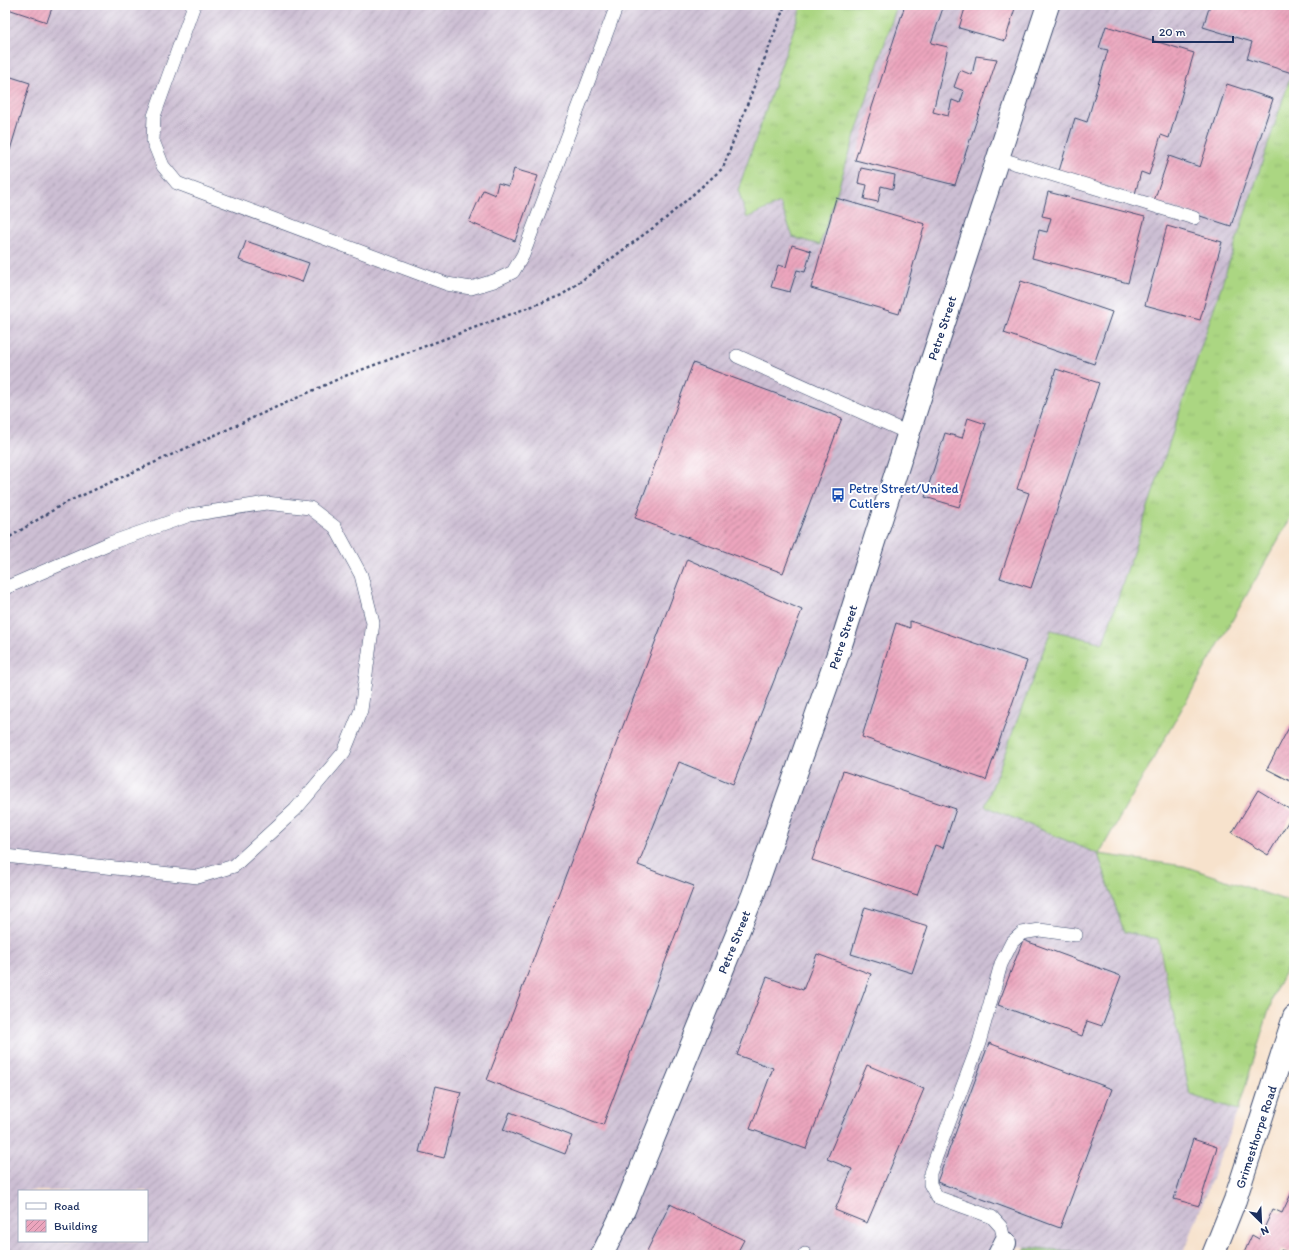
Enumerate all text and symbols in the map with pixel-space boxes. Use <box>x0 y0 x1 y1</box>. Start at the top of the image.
scale bar <box>1153 18 1233 44</box>
text: 20 m <box>1159 25 1186 39</box>
street label: Petre Street <box>925 294 959 362</box>
place label: Petre Street/United Cutlers <box>849 481 959 511</box>
bus stop icon: Petre Street/United Cutlers <box>830 487 846 503</box>
street label: Petre Street <box>826 603 860 671</box>
street label: Petre Street <box>715 908 754 976</box>
street label: Grimesthorpe Road <box>1232 1084 1280 1190</box>
legend <box>18 1190 148 1242</box>
text: Road <box>54 1199 80 1213</box>
north arrow <box>1241 1202 1281 1242</box>
text: Building <box>54 1219 98 1233</box>
text: N <box>1259 1223 1271 1238</box>

